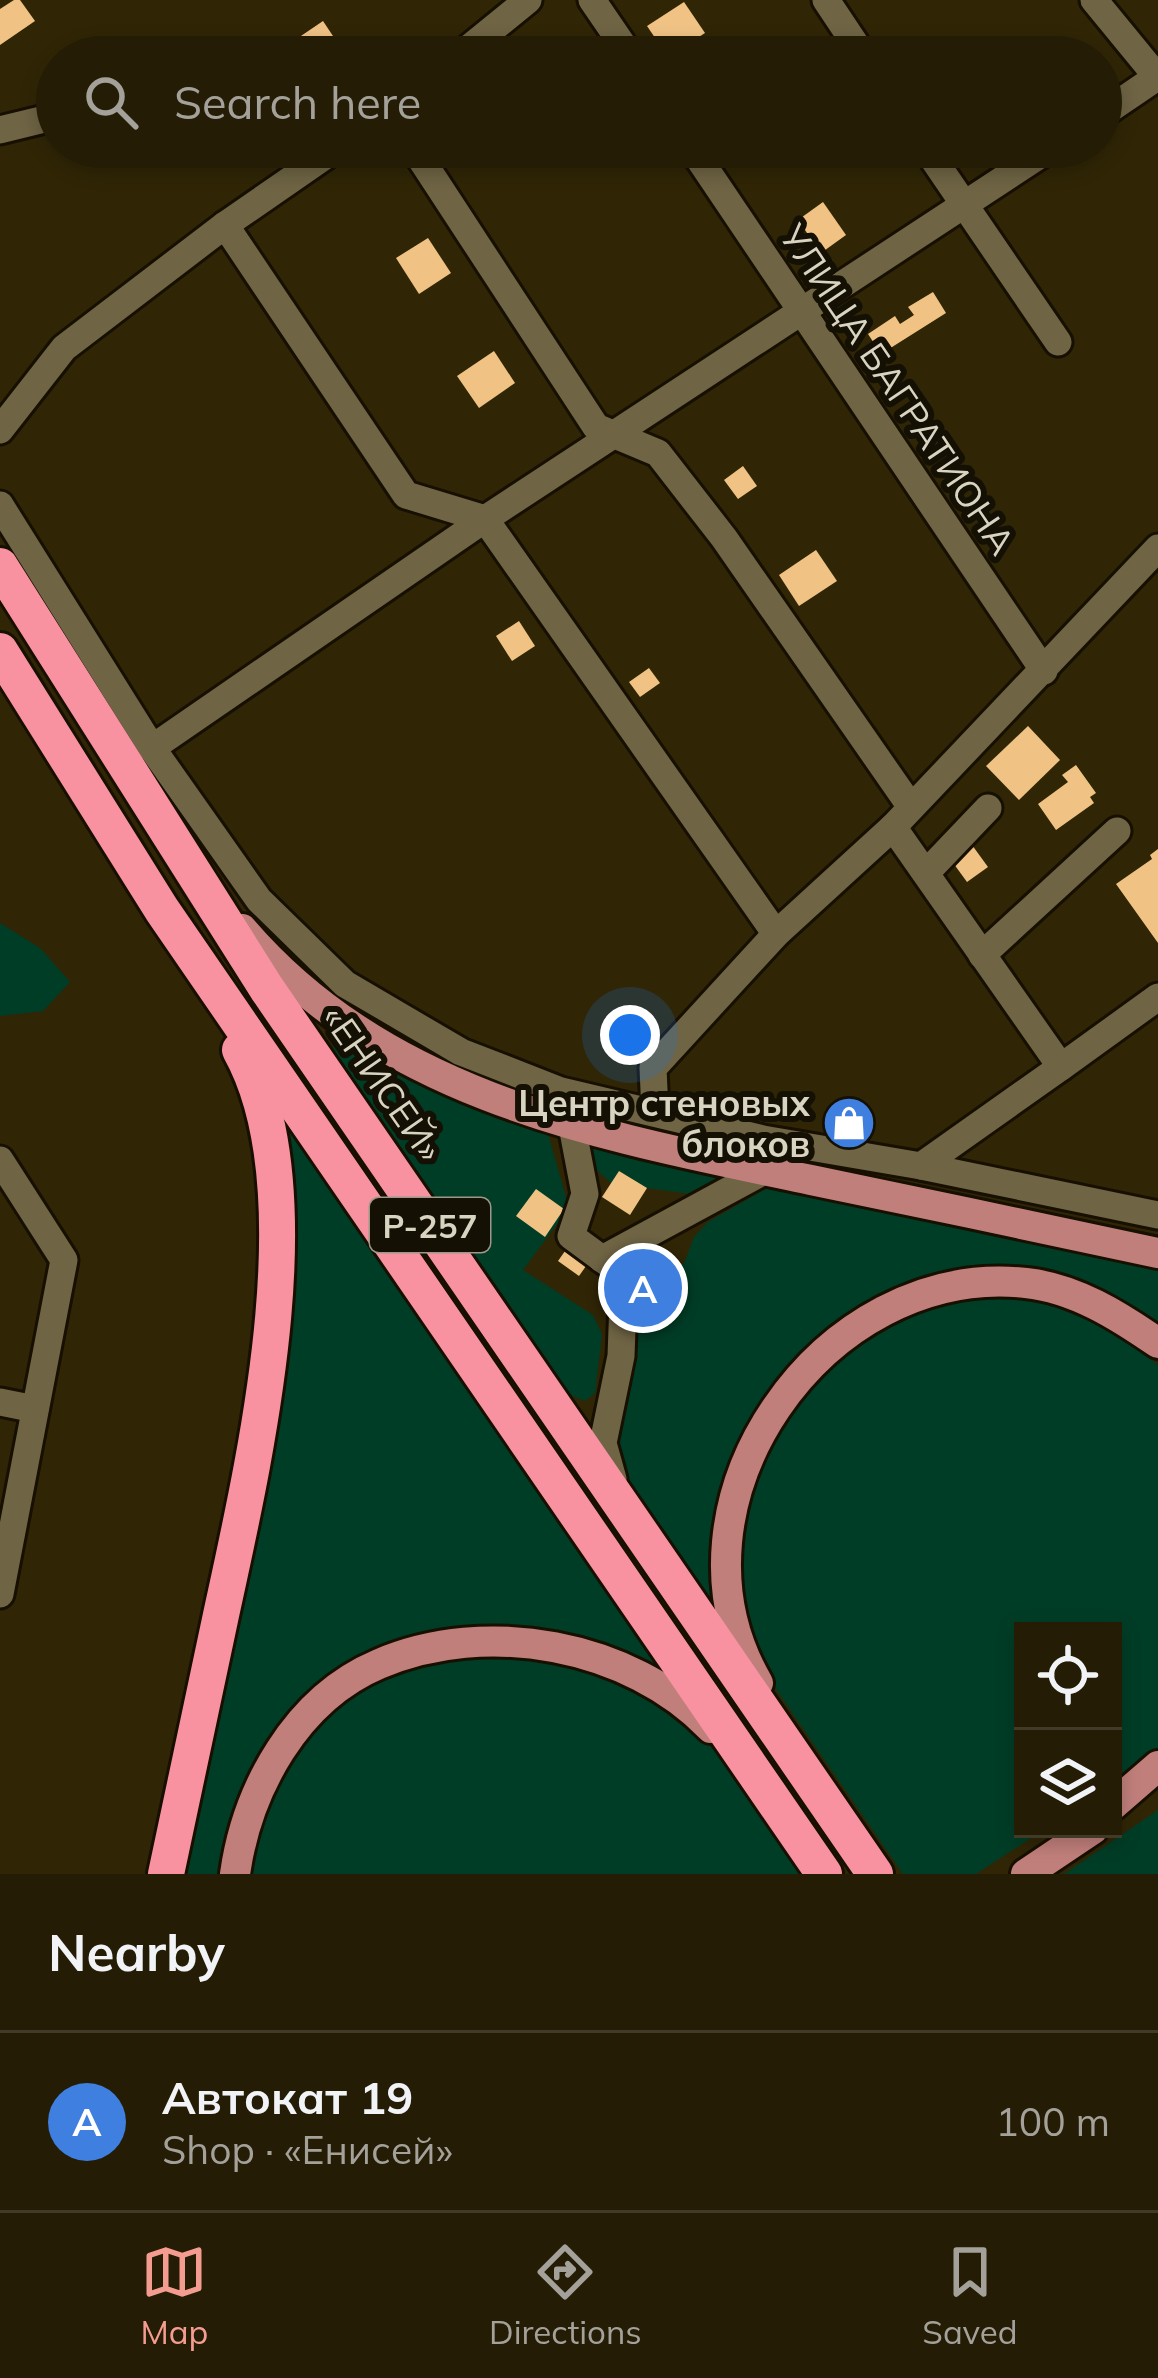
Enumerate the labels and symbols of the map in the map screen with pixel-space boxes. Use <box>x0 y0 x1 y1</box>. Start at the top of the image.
street label: УЛИЦА БАГРАТИОНА <box>770 215 1025 563</box>
street label: «ЕНИСЕЙ» <box>313 996 453 1170</box>
your location <box>600 1005 660 1065</box>
place label: Центр стеновых блоков <box>518 1080 811 1166</box>
shop icon: Центр стеновых блоков <box>821 1095 877 1151</box>
road number: Р-257 <box>370 1198 490 1252</box>
pin: A <box>604 1243 682 1333</box>

